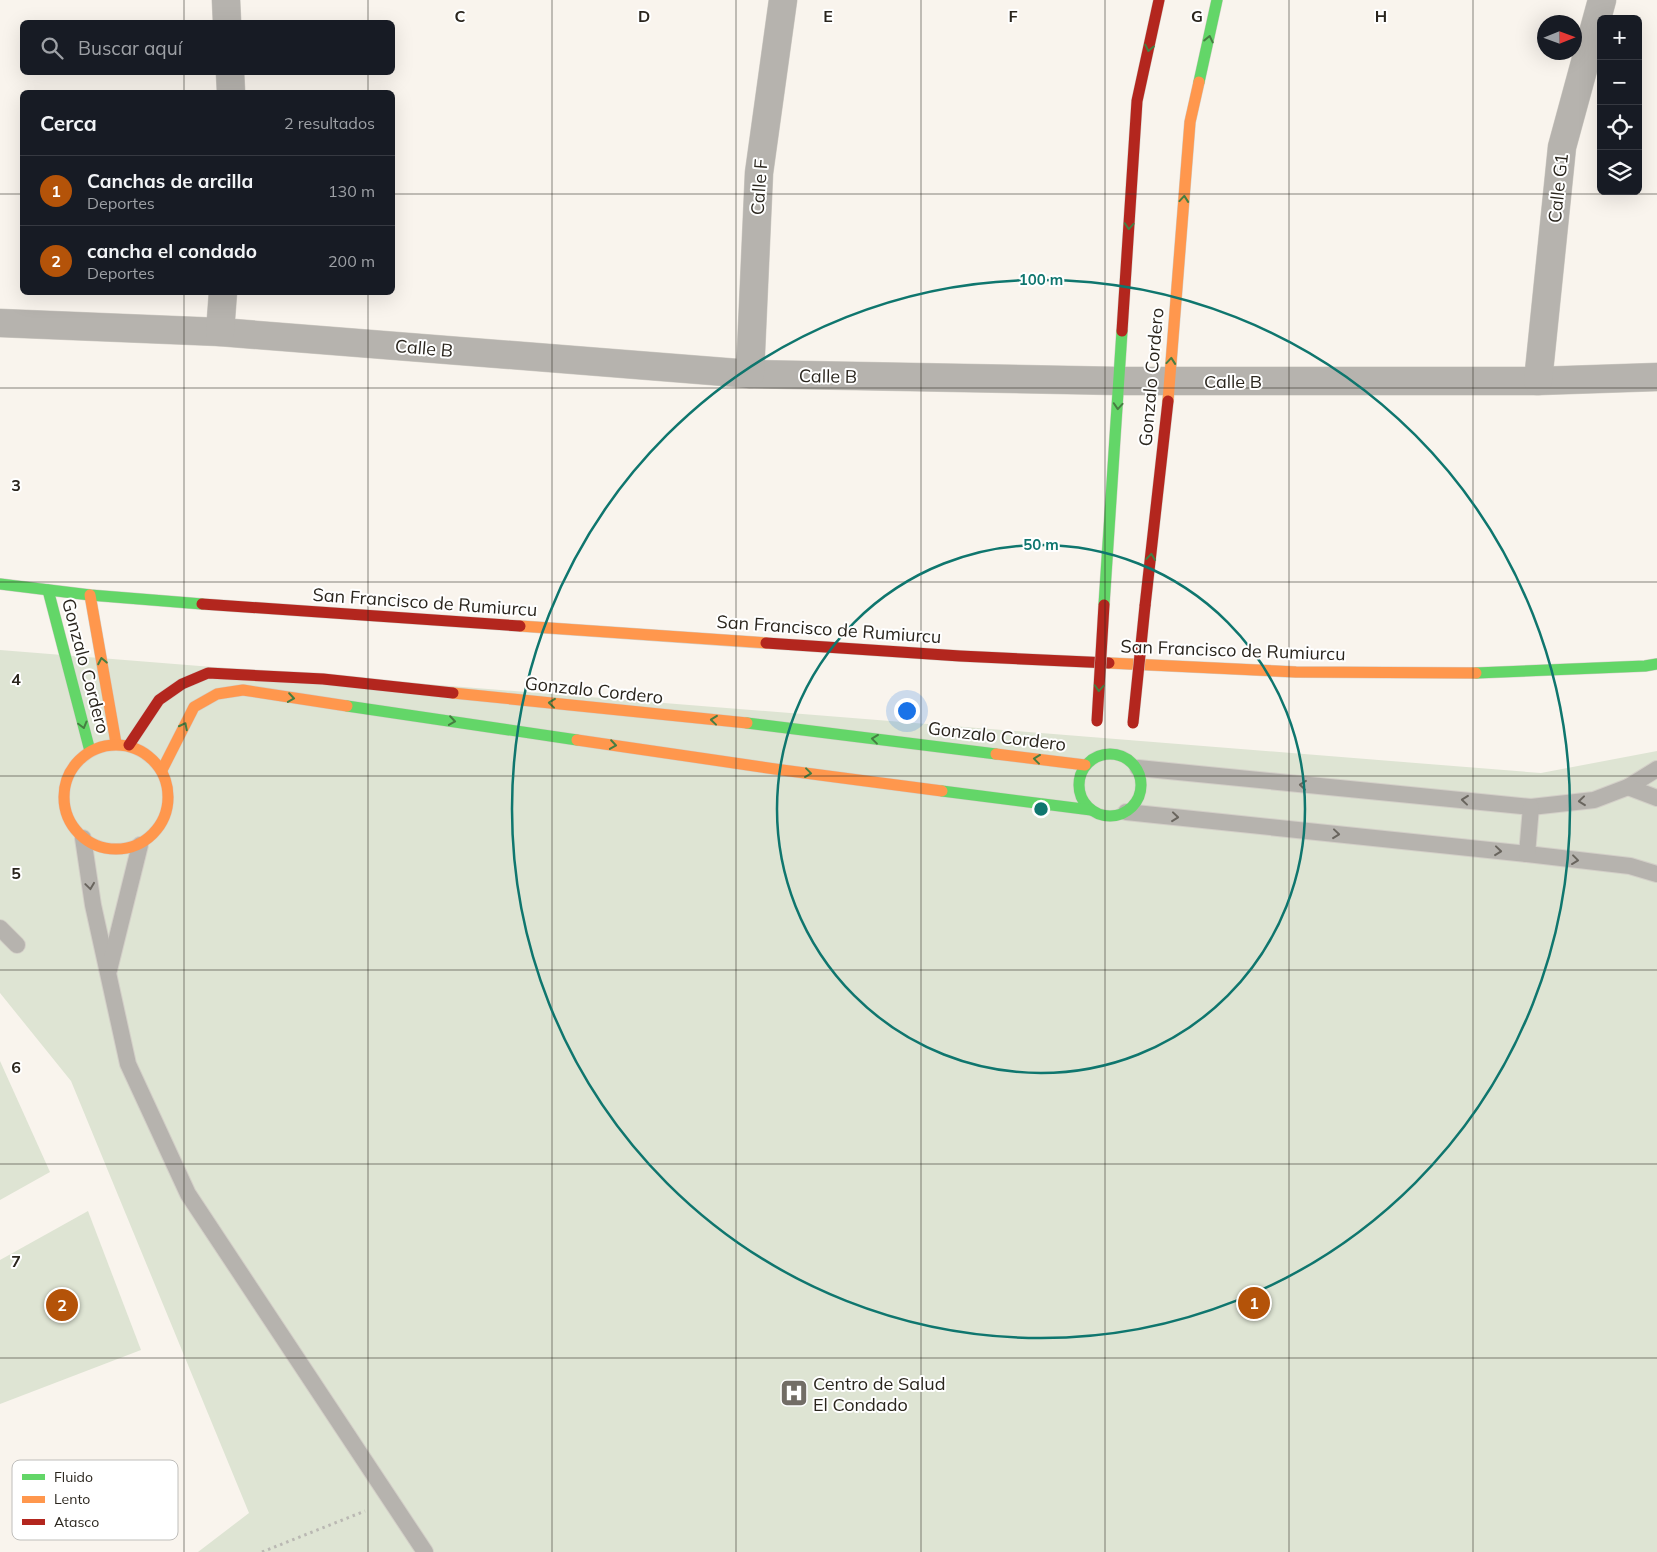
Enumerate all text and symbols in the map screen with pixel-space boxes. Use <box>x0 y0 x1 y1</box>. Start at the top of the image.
text: C <box>455 6 466 26</box>
text: D <box>638 6 650 26</box>
text: E <box>823 6 833 26</box>
text: F <box>1008 6 1018 26</box>
text: G <box>1191 6 1203 26</box>
text: H <box>1375 6 1387 26</box>
north arrow <box>1537 15 1582 60</box>
map controls <box>1597 15 1642 195</box>
button: + <box>1597 15 1642 60</box>
search box <box>20 20 395 75</box>
icon: search <box>38 34 66 62</box>
one-way arrow <box>1203 34 1214 43</box>
text: Buscar aquí <box>78 36 182 60</box>
one-way arrow <box>1144 43 1155 52</box>
button: − <box>1597 60 1642 105</box>
button: locate <box>1597 105 1642 150</box>
text: Cerca <box>40 110 97 136</box>
text: 2 resultados <box>284 113 375 133</box>
button: layers <box>1597 150 1642 195</box>
street label: Calle G1 <box>1543 152 1573 224</box>
street label: Calle F <box>746 158 772 216</box>
text: Canchas de arcilla <box>87 169 253 193</box>
text: 1 <box>51 181 61 201</box>
text: 130 m <box>328 181 375 201</box>
text: Deportes <box>87 193 155 213</box>
one-way arrow <box>1178 195 1189 203</box>
one-way arrow <box>1124 222 1135 230</box>
text: cancha el condado <box>87 239 257 263</box>
text: 2 <box>51 251 61 271</box>
text: 200 m <box>328 251 375 271</box>
text: Deportes <box>87 263 155 283</box>
text: 100 m <box>1019 270 1063 289</box>
street label: Gonzalo Cordero <box>1133 307 1169 447</box>
street label: Calle B <box>394 334 454 362</box>
one-way arrow <box>1165 357 1176 365</box>
street label: Calle B <box>799 364 857 388</box>
street label: Calle B <box>1204 370 1262 393</box>
one-way arrow <box>1112 402 1123 410</box>
text: 3 <box>11 475 21 495</box>
text: 50 m <box>1023 535 1059 554</box>
one-way arrow <box>1145 553 1156 561</box>
street label: San Francisco de Rumiurcu <box>312 583 538 621</box>
street label: Gonzalo Cordero <box>57 596 115 736</box>
street label: San Francisco de Rumiurcu <box>716 610 942 648</box>
street label: San Francisco de Rumiurcu <box>1120 635 1346 665</box>
one-way arrow <box>98 656 108 665</box>
text: 4 <box>11 669 21 689</box>
street label: Gonzalo Cordero <box>524 671 664 709</box>
one-way arrow <box>1093 685 1104 693</box>
one-way arrow <box>287 692 295 702</box>
one-way arrow <box>548 698 556 709</box>
your location <box>894 698 920 724</box>
one-way arrow <box>448 715 456 726</box>
one-way arrow <box>710 715 718 726</box>
street label: Gonzalo Cordero <box>927 716 1067 756</box>
one-way arrow <box>77 720 88 729</box>
one-way arrow <box>178 722 188 731</box>
one-way arrow <box>871 734 879 745</box>
one-way arrow <box>609 739 617 750</box>
one-way arrow <box>1032 754 1040 765</box>
one-way arrow <box>804 767 812 778</box>
one-way arrow <box>1299 779 1307 790</box>
one-way arrow <box>1461 795 1469 806</box>
one-way arrow <box>1578 795 1586 806</box>
centre of rings <box>1032 800 1050 818</box>
one-way arrow <box>1171 811 1179 822</box>
one-way arrow <box>1333 828 1341 839</box>
one-way arrow <box>1494 845 1502 856</box>
one-way arrow <box>1572 854 1580 865</box>
text: 5 <box>11 863 21 883</box>
one-way arrow <box>84 883 95 891</box>
text: 6 <box>11 1057 21 1077</box>
text: 7 <box>11 1251 21 1271</box>
pin: 1 <box>1238 1284 1270 1322</box>
pin: 2 <box>46 1286 78 1324</box>
place label: Centro de Salud El Condado <box>813 1372 946 1416</box>
hospital icon: Centro de Salud El Condado <box>779 1378 809 1408</box>
legend <box>12 1460 178 1540</box>
text: Fluido <box>54 1468 93 1486</box>
text: Lento <box>54 1490 90 1508</box>
text: Atasco <box>54 1513 99 1531</box>

